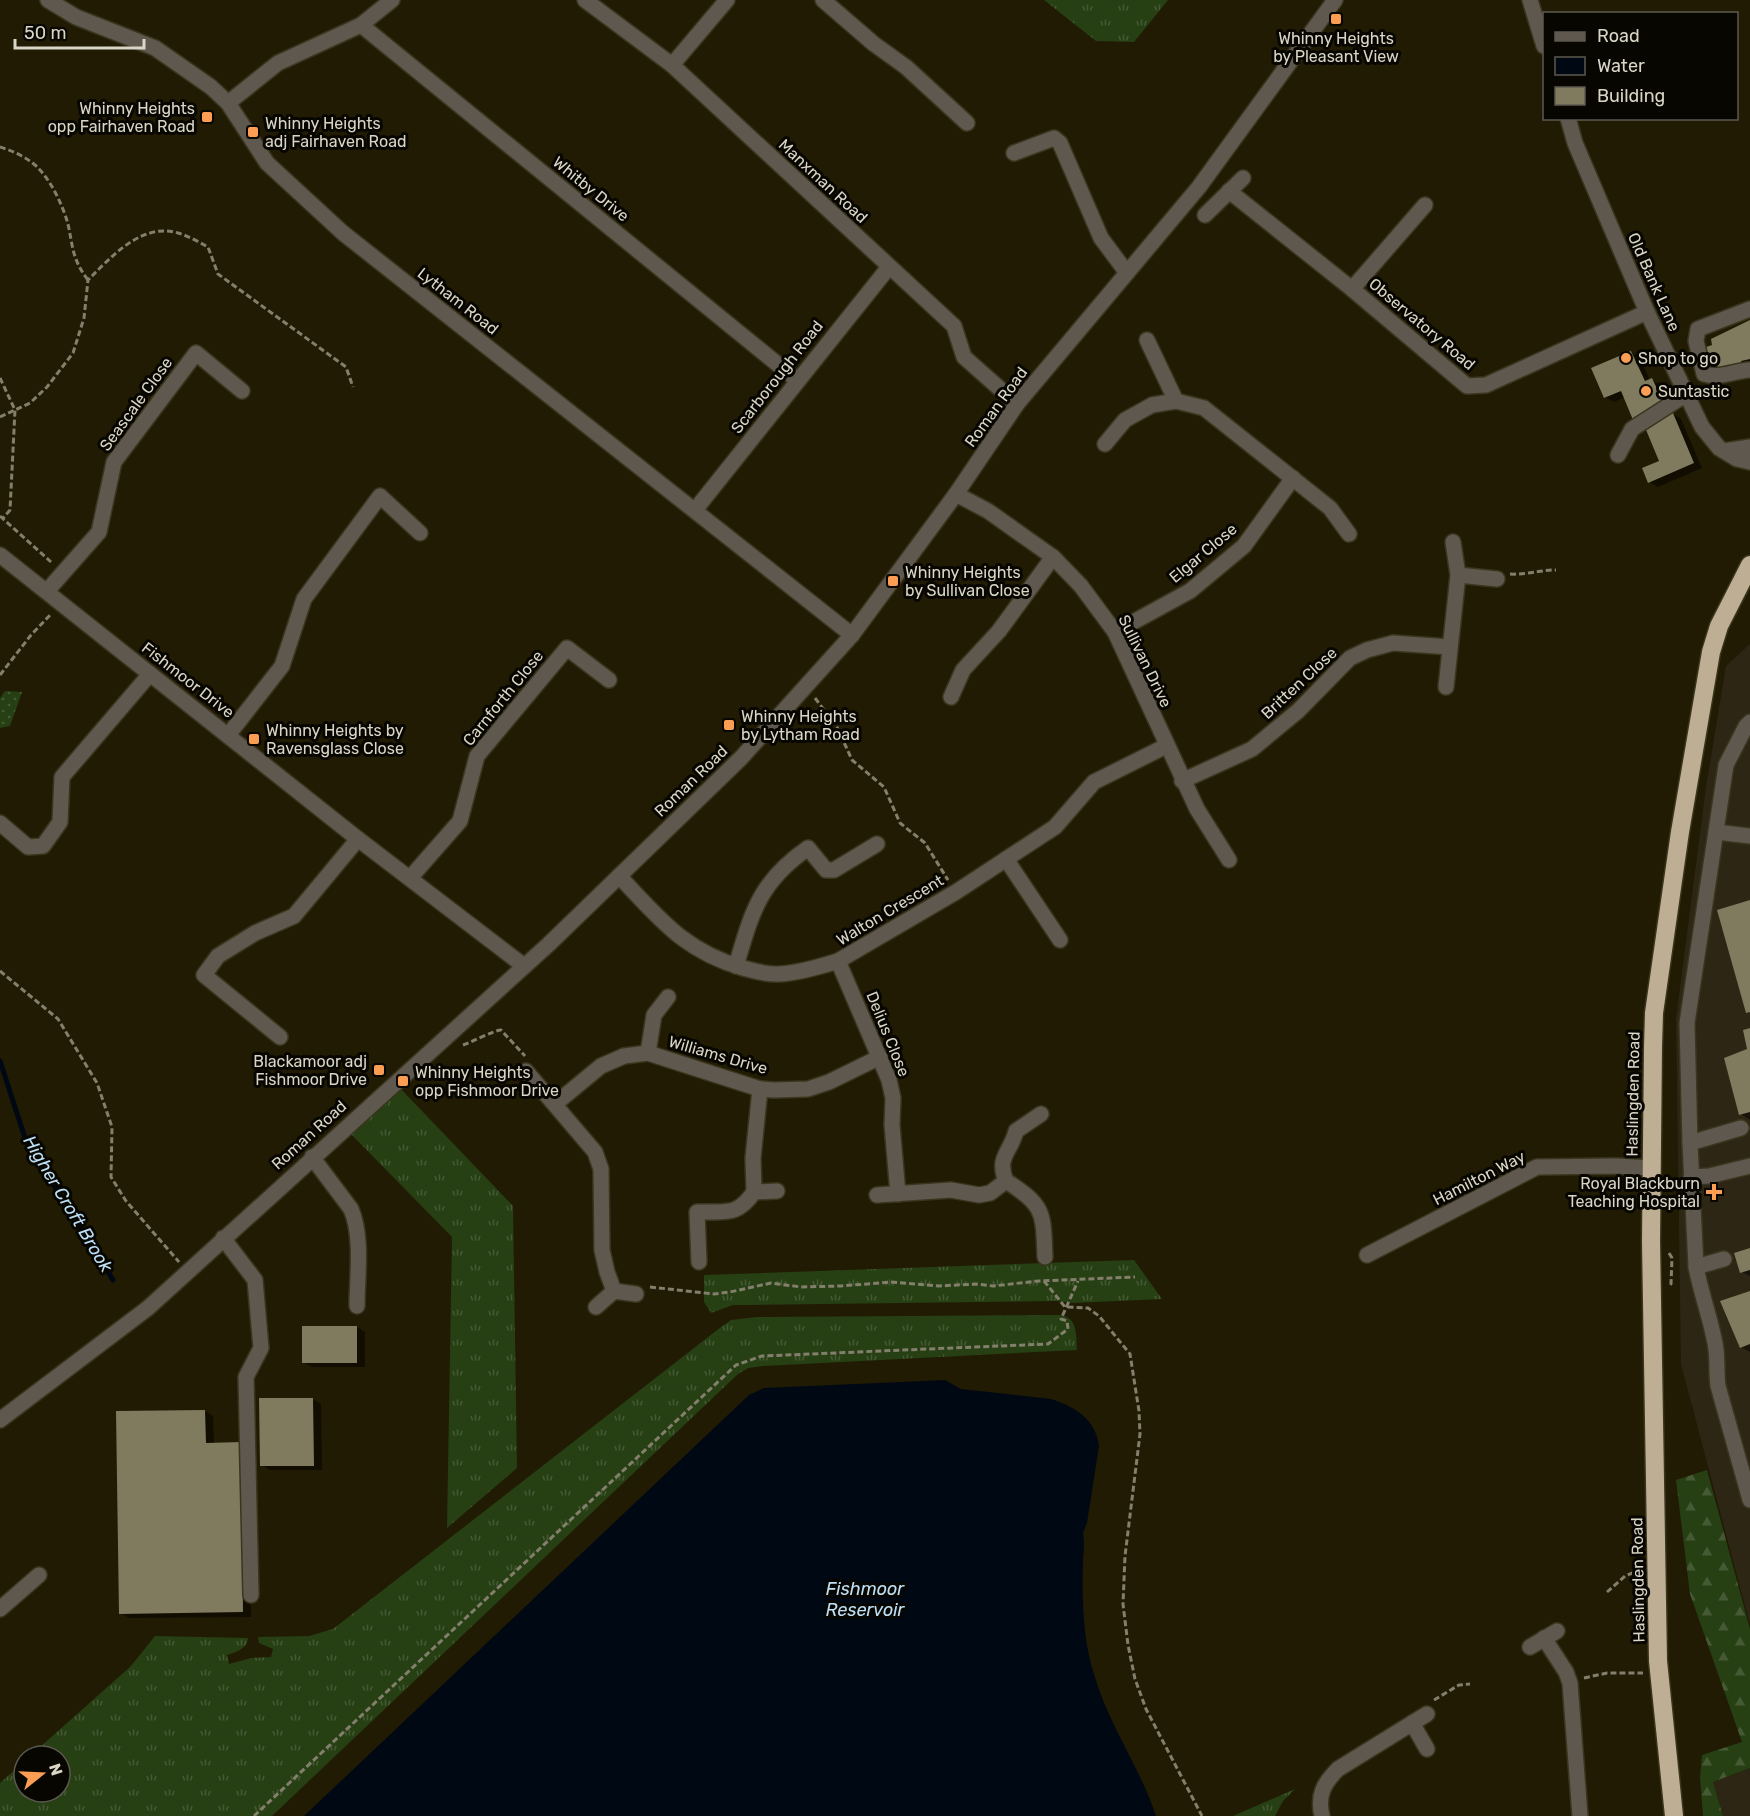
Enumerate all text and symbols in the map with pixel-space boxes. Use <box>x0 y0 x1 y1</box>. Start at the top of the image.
scale bar <box>15 12 144 50</box>
marker: Whinny Heights by Pleasant View <box>1329 12 1343 26</box>
legend <box>1543 12 1738 120</box>
text: 50 m <box>24 22 67 44</box>
text: Road <box>1597 25 1640 47</box>
place label: Whinny Heights by Pleasant View <box>1273 29 1399 66</box>
text: Water <box>1597 55 1645 77</box>
text: Building <box>1597 85 1665 107</box>
place label: Whinny Heights opp Fairhaven Road <box>48 99 195 136</box>
marker: Whinny Heights opp Fairhaven Road <box>200 110 214 124</box>
place label: Whinny Heights adj Fairhaven Road <box>265 114 406 151</box>
marker: Whinny Heights adj Fairhaven Road <box>246 125 260 139</box>
street label: Manxman Road <box>775 135 871 227</box>
street label: Whitby Drive <box>549 152 633 226</box>
street label: Old Bank Lane <box>1624 230 1684 334</box>
street label: Lytham Road <box>414 264 502 338</box>
street label: Observatory Road <box>1365 274 1479 374</box>
street label: Scarborough Road <box>727 317 827 437</box>
place label: Shop to go <box>1638 349 1718 368</box>
marker: Shop to go <box>1619 351 1633 365</box>
street label: Seascale Close <box>96 353 176 455</box>
street label: Roman Road <box>961 363 1031 451</box>
place label: Suntastic <box>1658 382 1730 401</box>
marker: Suntastic <box>1639 384 1653 398</box>
street label: Elgar Close <box>1165 519 1241 587</box>
place label: Whinny Heights by Sullivan Close <box>905 563 1030 600</box>
marker: Whinny Heights by Sullivan Close <box>886 574 900 588</box>
street label: Sullivan Drive <box>1114 612 1176 710</box>
street label: Fishmoor Drive <box>138 638 238 722</box>
street label: Britten Close <box>1257 643 1341 723</box>
street label: Carnforth Close <box>459 646 547 750</box>
place label: Whinny Heights by Lytham Road <box>741 707 860 744</box>
marker: Whinny Heights by Lytham Road <box>722 718 736 732</box>
place label: Whinny Heights by Ravensglass Close <box>266 721 404 758</box>
marker: Whinny Heights by Ravensglass Close <box>247 732 261 746</box>
street label: Roman Road <box>651 741 731 821</box>
street label: Walton Crescent <box>833 871 947 949</box>
street label: Delius Close <box>862 989 914 1079</box>
street label: Haslingden Road <box>1622 1031 1644 1157</box>
street label: Williams Drive <box>666 1032 770 1078</box>
place label: Blackamoor adj Fishmoor Drive <box>253 1052 367 1089</box>
marker: Blackamoor adj Fishmoor Drive <box>372 1063 386 1077</box>
place label: Whinny Heights opp Fishmoor Drive <box>415 1063 559 1100</box>
marker: Whinny Heights opp Fishmoor Drive <box>396 1074 410 1088</box>
street label: Roman Road <box>268 1096 350 1174</box>
water label: Higher Croft Brook <box>18 1132 118 1277</box>
street label: Hamilton Way <box>1430 1147 1528 1209</box>
place label: Royal Blackburn Teaching Hospital <box>1568 1174 1700 1211</box>
marker: Royal Blackburn Teaching Hospital <box>1705 1183 1723 1201</box>
street label: Haslingden Road <box>1627 1517 1649 1643</box>
water label: Fishmoor Reservoir <box>826 1578 906 1621</box>
north arrow <box>12 1744 72 1804</box>
text: N <box>45 1761 67 1778</box>

